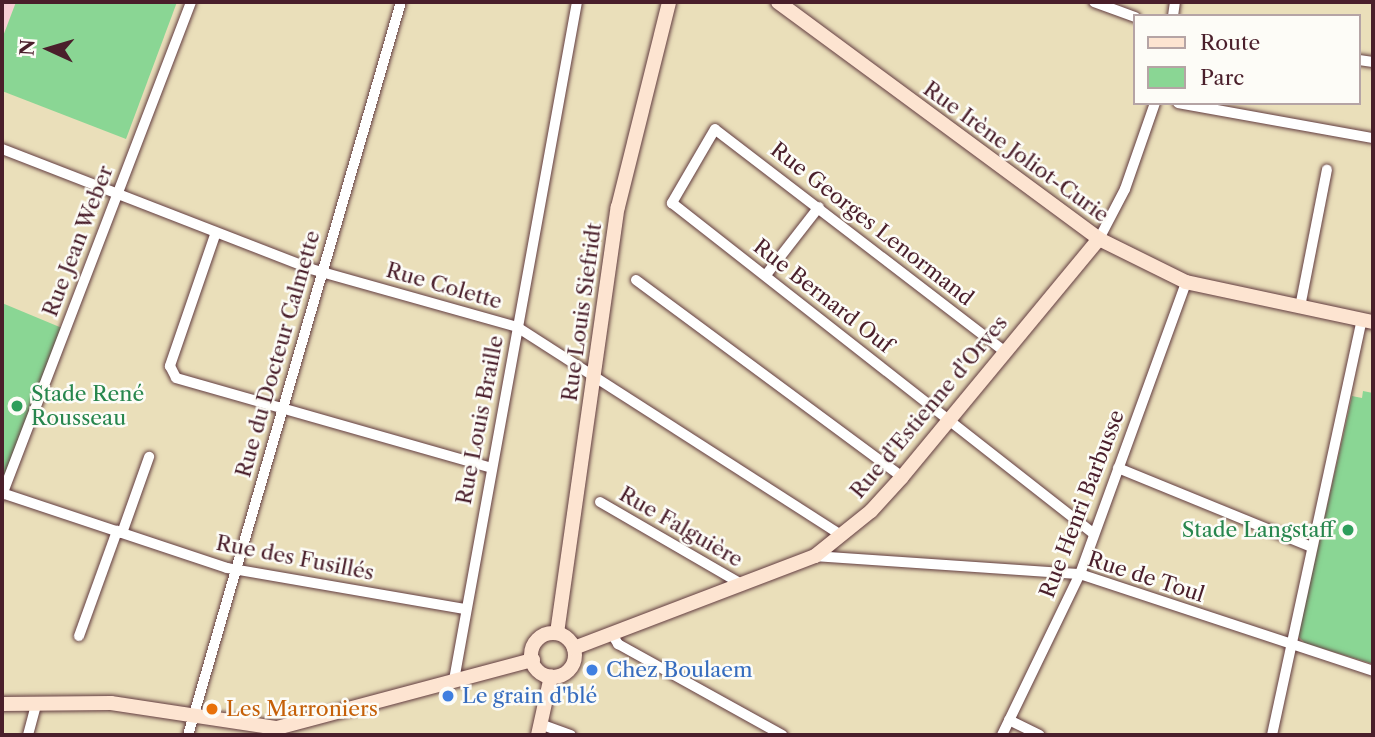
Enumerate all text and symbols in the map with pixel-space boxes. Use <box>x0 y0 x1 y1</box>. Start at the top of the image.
north arrow <box>14 14 84 84</box>
legend <box>1134 14 1361 105</box>
text: Route <box>1200 30 1260 55</box>
text: N <box>16 38 40 57</box>
text: Parc <box>1200 65 1244 90</box>
street label: Rue Irène Joliot-Curie <box>918 76 1114 228</box>
street label: Rue Georges Lenormand <box>766 137 978 311</box>
street label: Rue Jean Weber <box>37 161 119 321</box>
street label: Rue Louis Siefridt <box>557 221 607 403</box>
street label: Rue du Docteur Calmette <box>231 228 325 480</box>
street label: Rue Bernard Ouf <box>748 234 898 358</box>
street label: Rue Colette <box>383 257 505 315</box>
street label: Rue d'Estienne d'Orves <box>845 310 1013 504</box>
street label: Rue Louis Braille <box>451 333 509 507</box>
place label: Stade René Rousseau <box>31 381 144 431</box>
marker: Stade René Rousseau <box>9 398 25 414</box>
street label: Rue Henri Barbusse <box>1035 407 1129 601</box>
street label: Rue Falguière <box>615 482 747 572</box>
place label: Stade Langstaff <box>1182 517 1334 543</box>
marker: Stade Langstaff <box>1340 522 1356 538</box>
street label: Rue des Fusillés <box>214 530 376 586</box>
street label: Rue de Toul <box>1084 546 1208 608</box>
place label: Chez Boulaem <box>606 657 753 683</box>
marker: Chez Boulaem <box>584 662 600 678</box>
place label: Le grain d'blé <box>462 683 597 709</box>
marker: Le grain d'blé <box>440 688 456 704</box>
place label: Les Marroniers <box>226 696 378 722</box>
marker: Les Marroniers <box>204 701 220 717</box>

